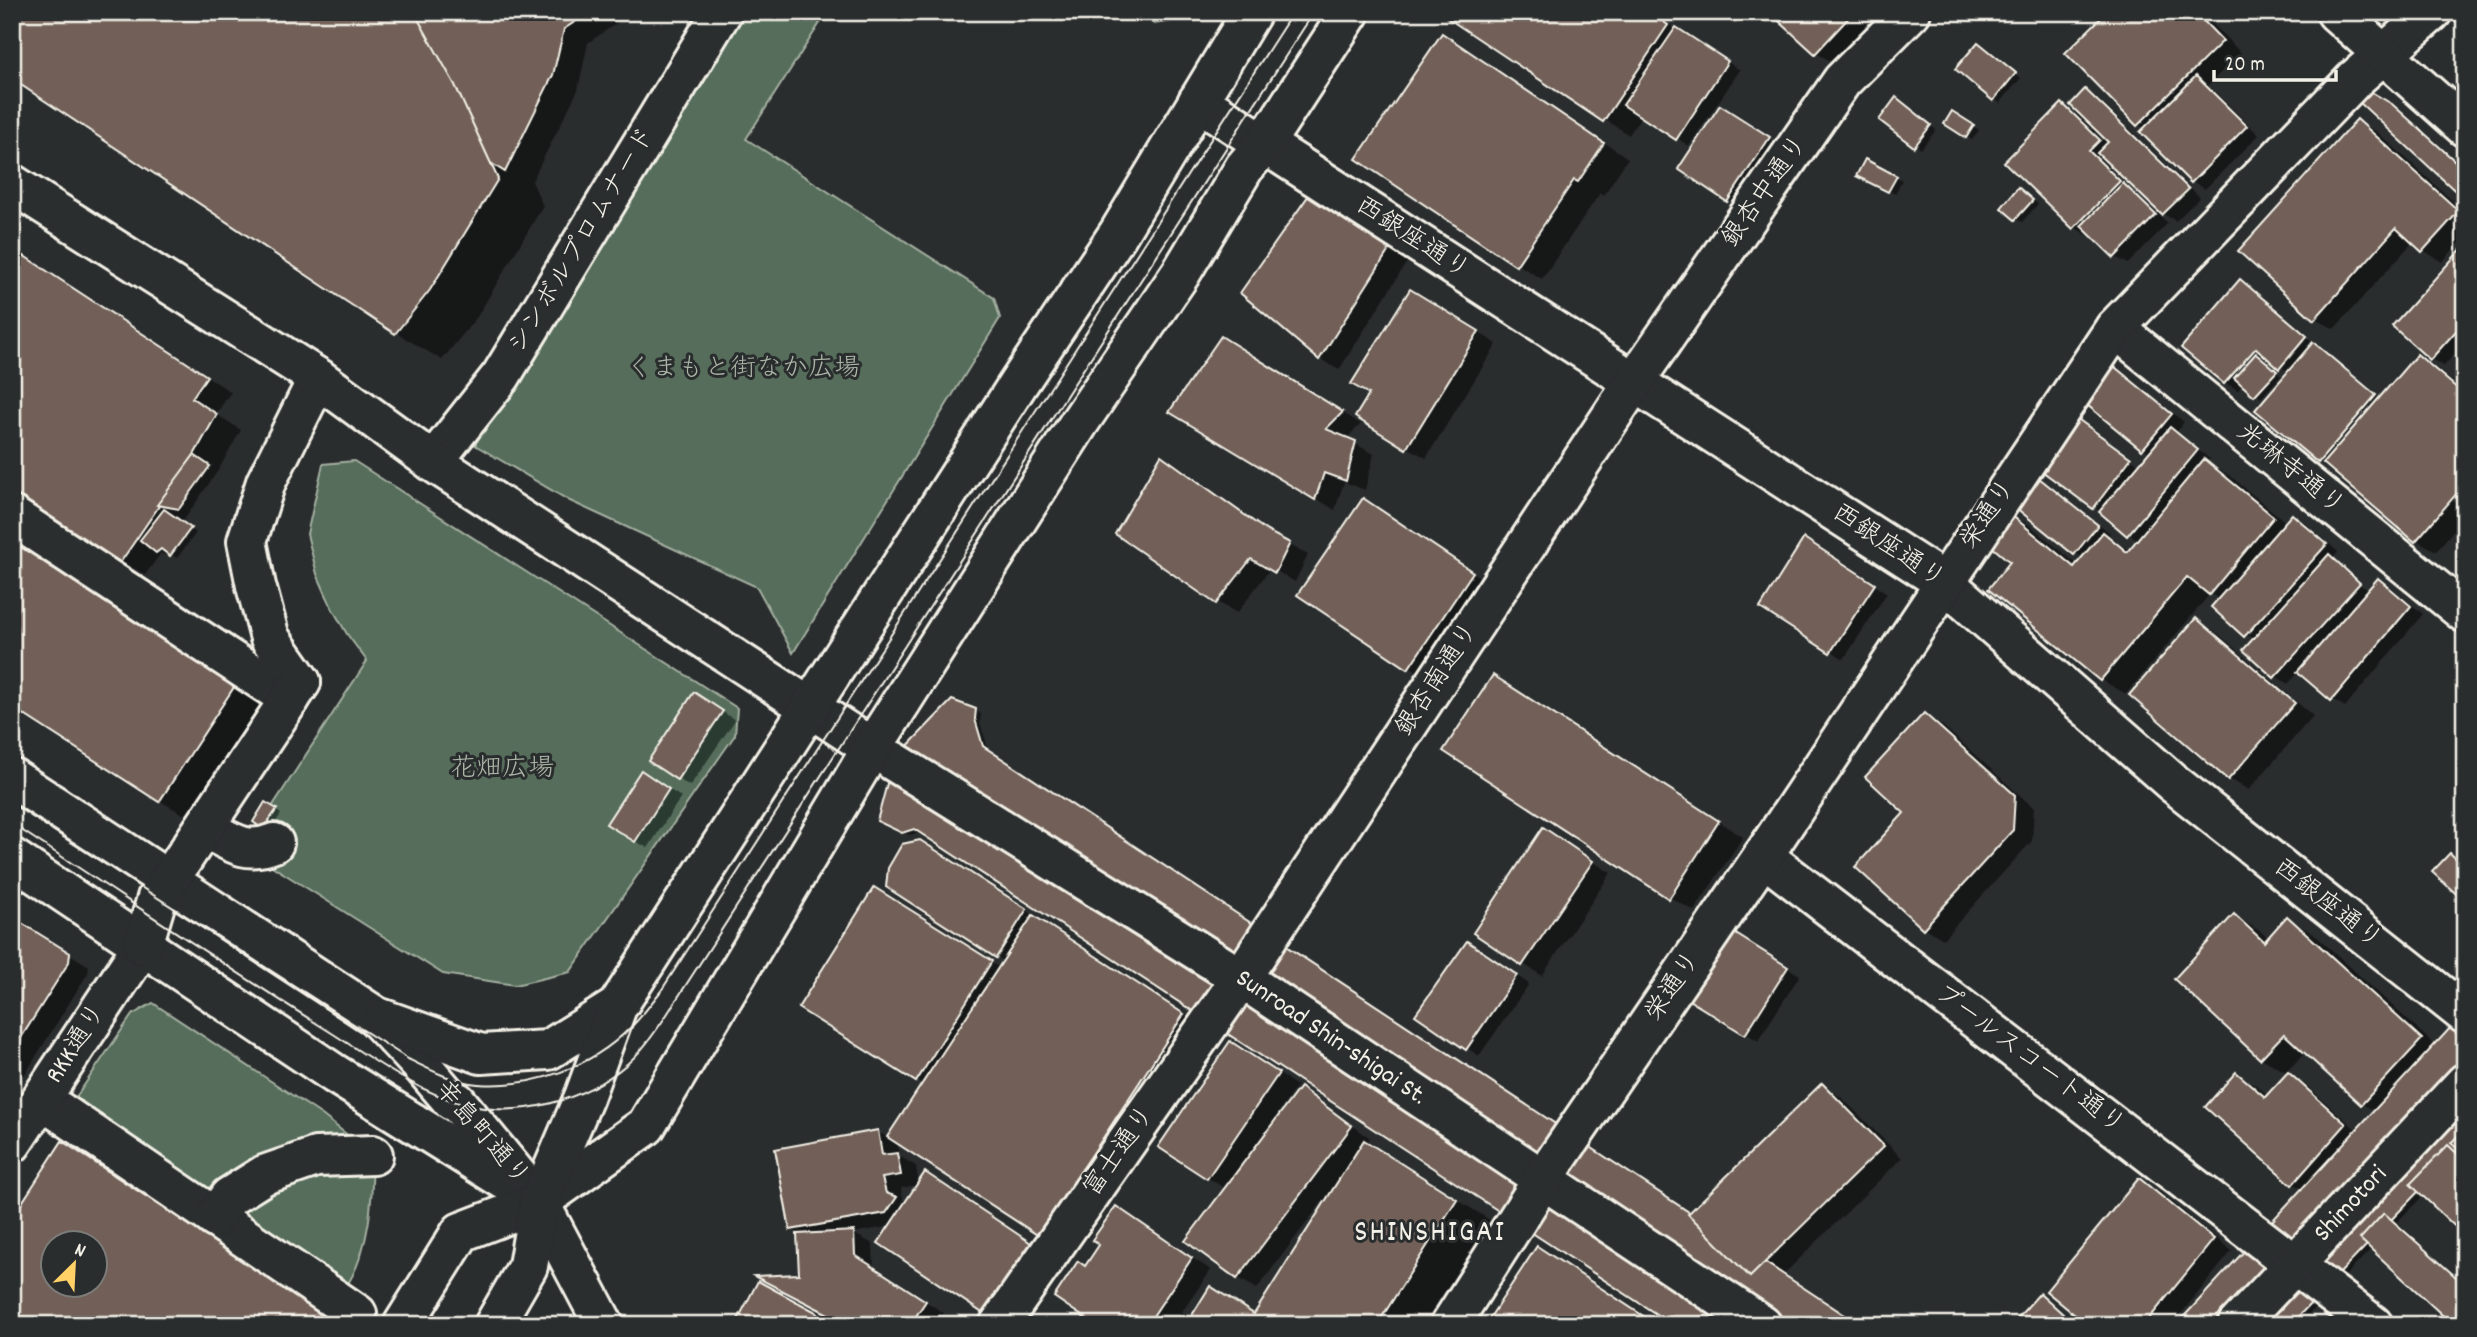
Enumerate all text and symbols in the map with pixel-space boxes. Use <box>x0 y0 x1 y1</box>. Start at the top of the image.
scale bar <box>2214 38 2337 82</box>
text: 20 m <box>2225 51 2265 81</box>
street label: シンボルプロムナード <box>500 120 666 362</box>
street label: 銀杏中通り <box>1714 128 1818 256</box>
street label: 西銀座通り <box>1347 188 1477 290</box>
park label: くまもと街なか広場 <box>626 351 860 388</box>
street label: 光琳寺通り <box>2228 415 2352 525</box>
street label: 栄通り <box>1952 472 2026 558</box>
street label: 西銀座通り <box>1824 495 1952 599</box>
street label: 銀杏南通り <box>1387 615 1489 745</box>
park label: 花畑広場 <box>450 751 554 788</box>
street label: 西銀座通り <box>2264 850 2390 960</box>
street label: 栄通り <box>1637 944 1711 1030</box>
street label: Sunroad Shin-shigai St. <box>1228 961 1434 1115</box>
street label: プールスコート通り <box>1926 976 2132 1144</box>
street label: RKK通り <box>37 997 117 1091</box>
street label: 辛島町通り <box>424 1073 538 1195</box>
street label: 富士通り <box>1075 1099 1165 1205</box>
street label: Shimotori <box>2305 1157 2396 1251</box>
district label: SHINSHIGAI <box>1354 1213 1506 1256</box>
north arrow <box>38 1228 108 1298</box>
text: N <box>70 1237 89 1266</box>

